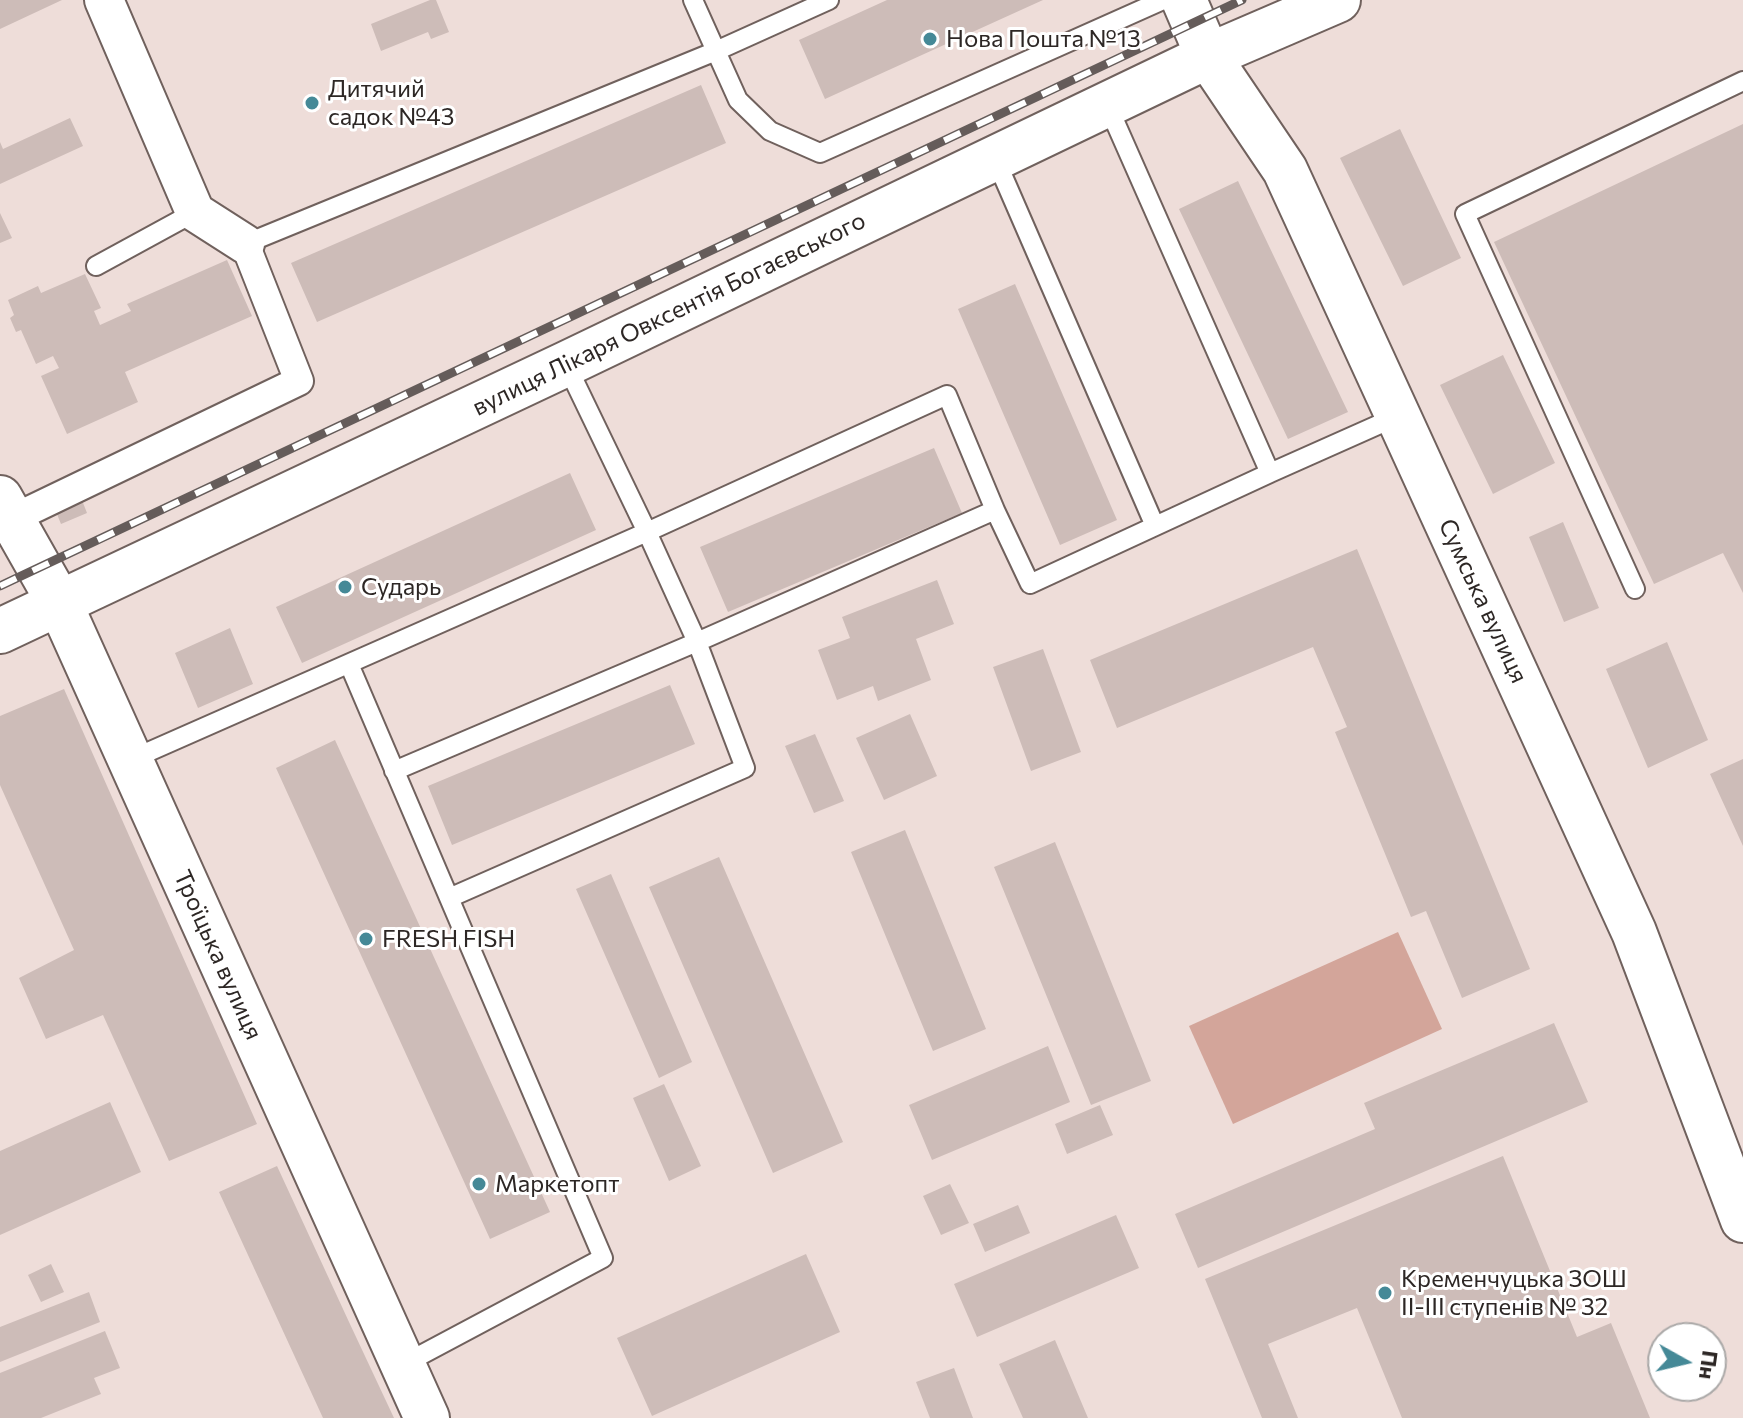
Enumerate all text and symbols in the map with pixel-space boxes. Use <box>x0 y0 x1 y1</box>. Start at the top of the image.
place label: Нова Пошта №13 <box>946 25 1141 53</box>
marker: Нова Пошта №13 <box>921 30 939 48</box>
place label: Дитячий садок №43 <box>328 75 454 131</box>
marker: Дитячий садок №43 <box>303 94 321 112</box>
street label: вулиця Лікаря Овксентія Богаєвського <box>468 206 870 422</box>
street label: Сумська вулиця <box>1432 514 1534 688</box>
place label: Сударь <box>361 573 441 601</box>
marker: Сударь <box>336 578 354 596</box>
street label: Троїцька вулиця <box>168 866 268 1044</box>
place label: FRESH FISH <box>382 925 515 953</box>
marker: FRESH FISH <box>357 930 375 948</box>
place label: Маркетопт <box>495 1170 620 1198</box>
marker: Маркетопт <box>470 1175 488 1193</box>
place label: Кременчуцька ЗОШ ІІ-ІІІ ступенів № 32 <box>1401 1265 1627 1321</box>
marker: Кременчуцька ЗОШ ІІ-ІІІ ступенів № 32 <box>1376 1284 1394 1302</box>
north arrow <box>1647 1322 1727 1402</box>
text: Пн <box>1694 1349 1725 1381</box>

